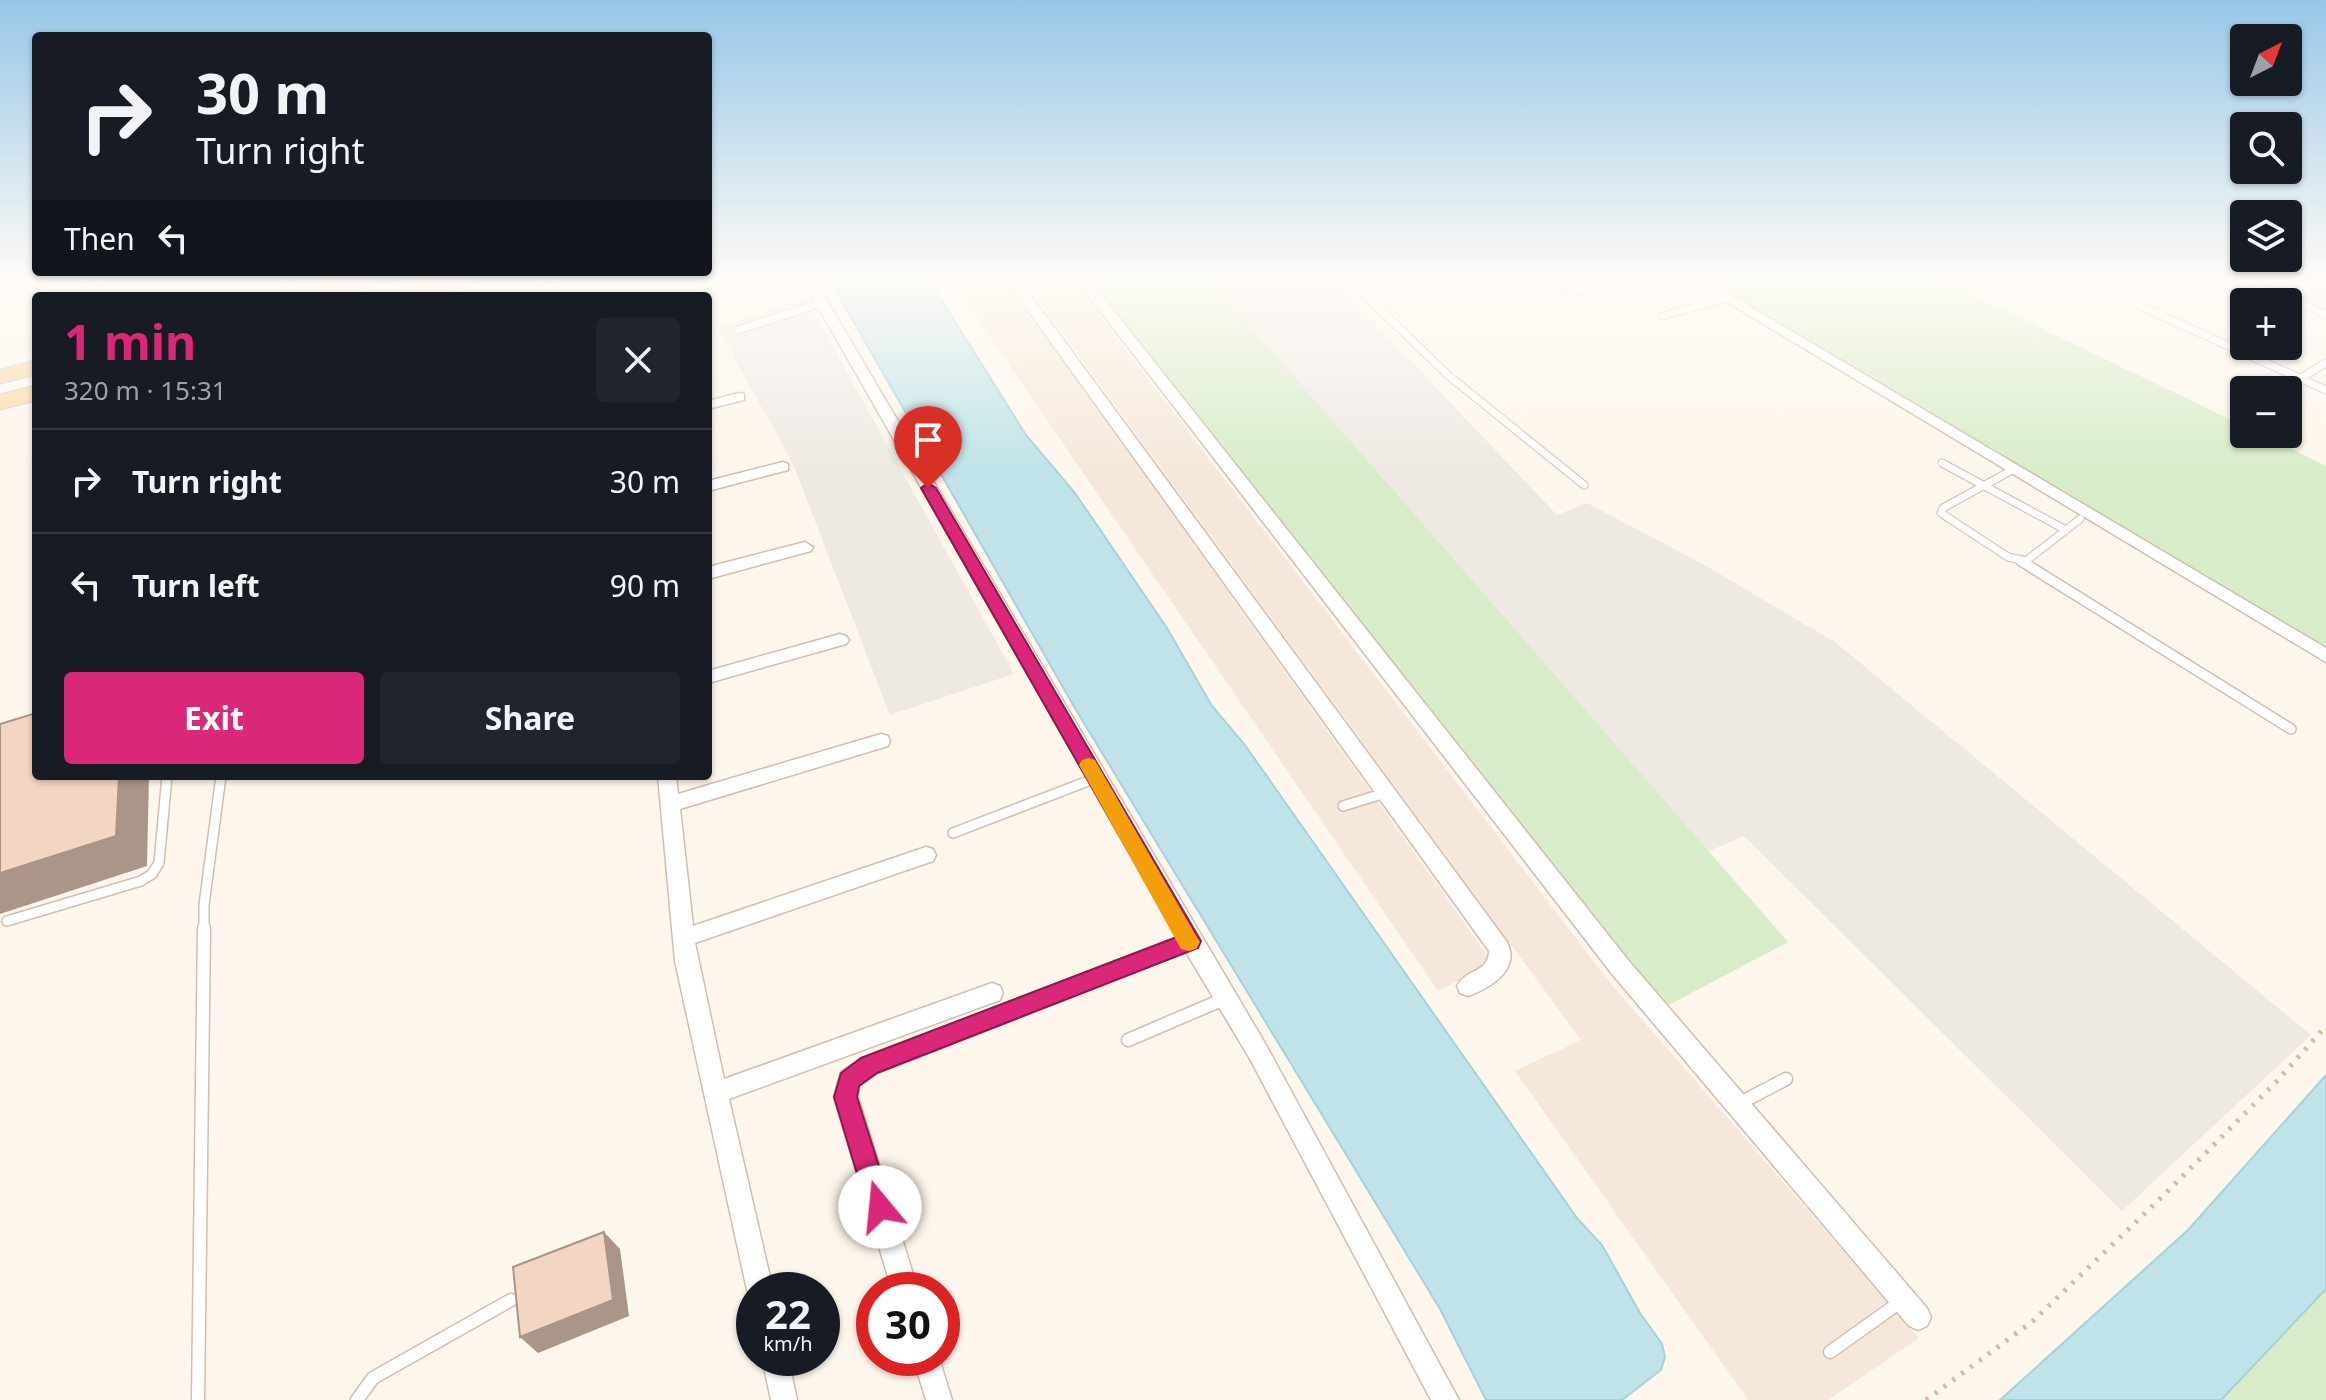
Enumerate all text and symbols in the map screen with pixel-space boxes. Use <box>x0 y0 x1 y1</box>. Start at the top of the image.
north arrow <box>2230 24 2302 96</box>
map controls <box>2230 24 2302 448</box>
text: 30 m <box>196 54 329 130</box>
icon: right <box>64 64 168 168</box>
button: search <box>2230 112 2302 184</box>
text: Turn right <box>196 126 364 175</box>
button: layers <box>2230 200 2302 272</box>
icon: left <box>151 216 195 260</box>
text: Then <box>64 218 135 259</box>
button: + <box>2230 288 2302 360</box>
text: 1 min <box>64 309 196 374</box>
button: close <box>596 318 680 402</box>
text: 320 m · 15:31 <box>64 372 227 408</box>
button: − <box>2230 376 2302 448</box>
pin <box>894 406 962 488</box>
icon: arrive <box>906 418 950 462</box>
icon: right <box>64 459 108 503</box>
text: Turn right <box>132 461 282 502</box>
text: 30 m <box>610 461 680 502</box>
icon: left <box>64 563 108 607</box>
text: Turn left <box>132 565 260 606</box>
text: 90 m <box>610 565 680 606</box>
button: Exit <box>64 672 364 764</box>
button: Share <box>380 672 680 764</box>
position arrow <box>838 1165 922 1249</box>
speed limit sign: 30 <box>856 1272 960 1376</box>
text: 22 <box>765 1286 811 1341</box>
text: km/h <box>763 1330 813 1357</box>

